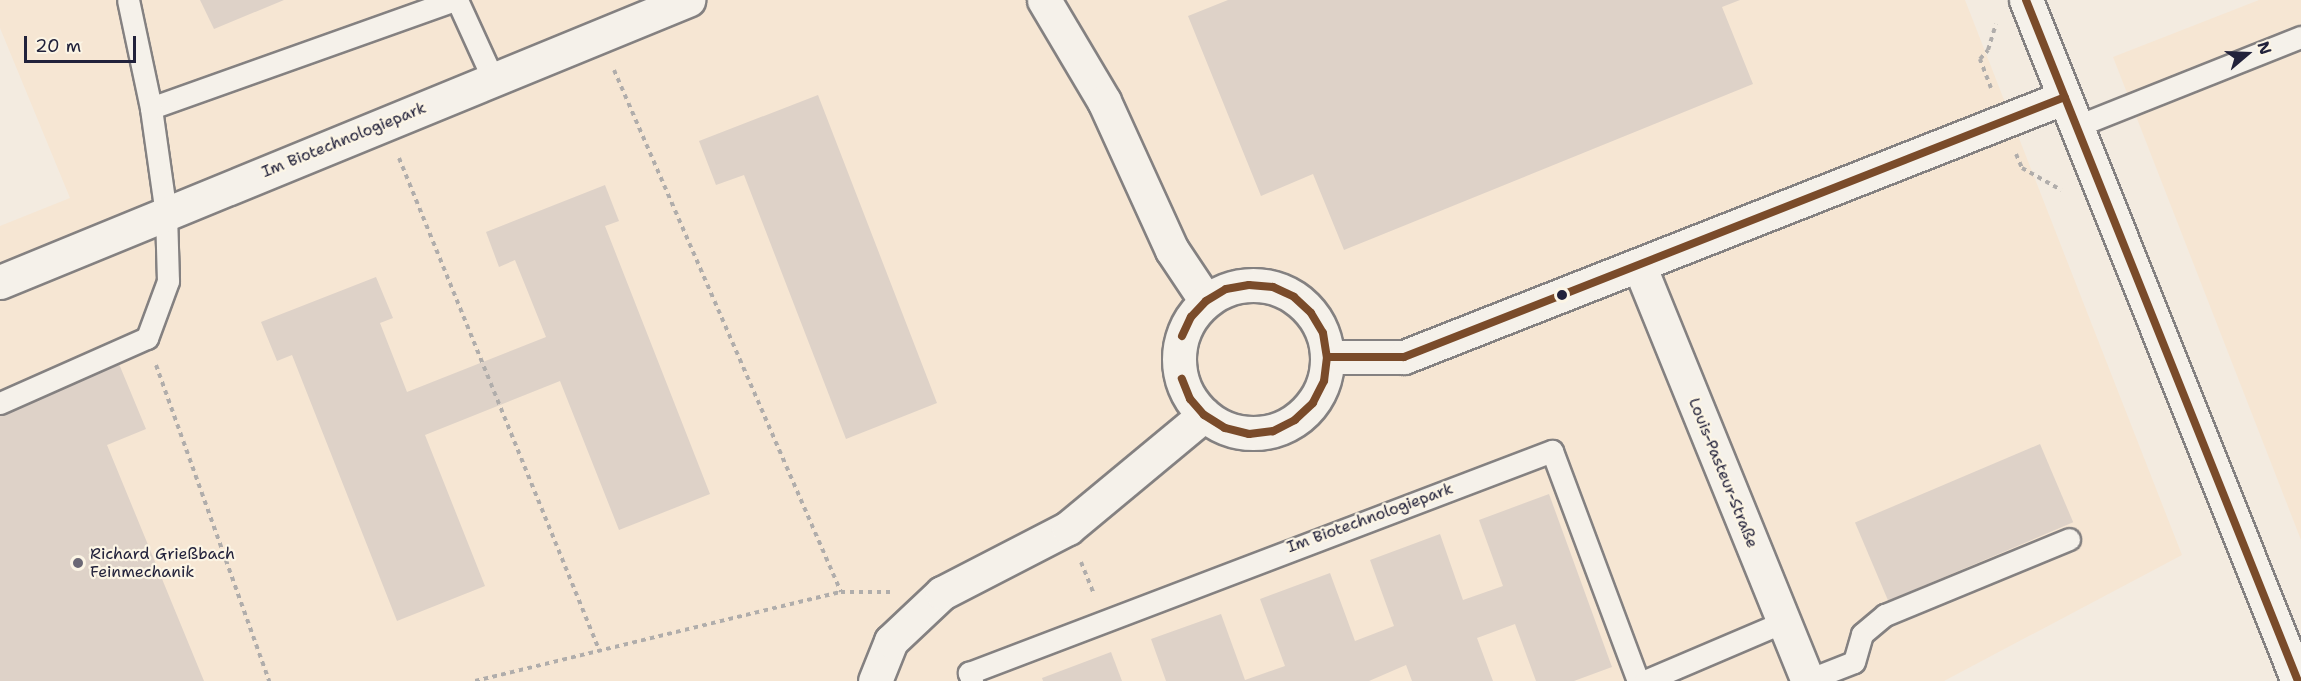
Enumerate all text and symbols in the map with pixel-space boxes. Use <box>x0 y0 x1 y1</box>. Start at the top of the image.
scale bar <box>27 24 140 62</box>
north arrow <box>2217 24 2277 84</box>
text: 20 m <box>35 34 81 58</box>
text: N <box>2252 39 2276 57</box>
street label: Im Biotechnologiepark <box>259 98 429 182</box>
unlabelled marker <box>1556 289 1568 301</box>
street label: Louis-Pasteur-Straße <box>1684 395 1762 551</box>
street label: Im Biotechnologiepark <box>1284 479 1456 557</box>
place label: Richard Grießbach Feinmechanik <box>90 544 235 582</box>
marker: Richard Grießbach Feinmechanik <box>71 556 85 570</box>

